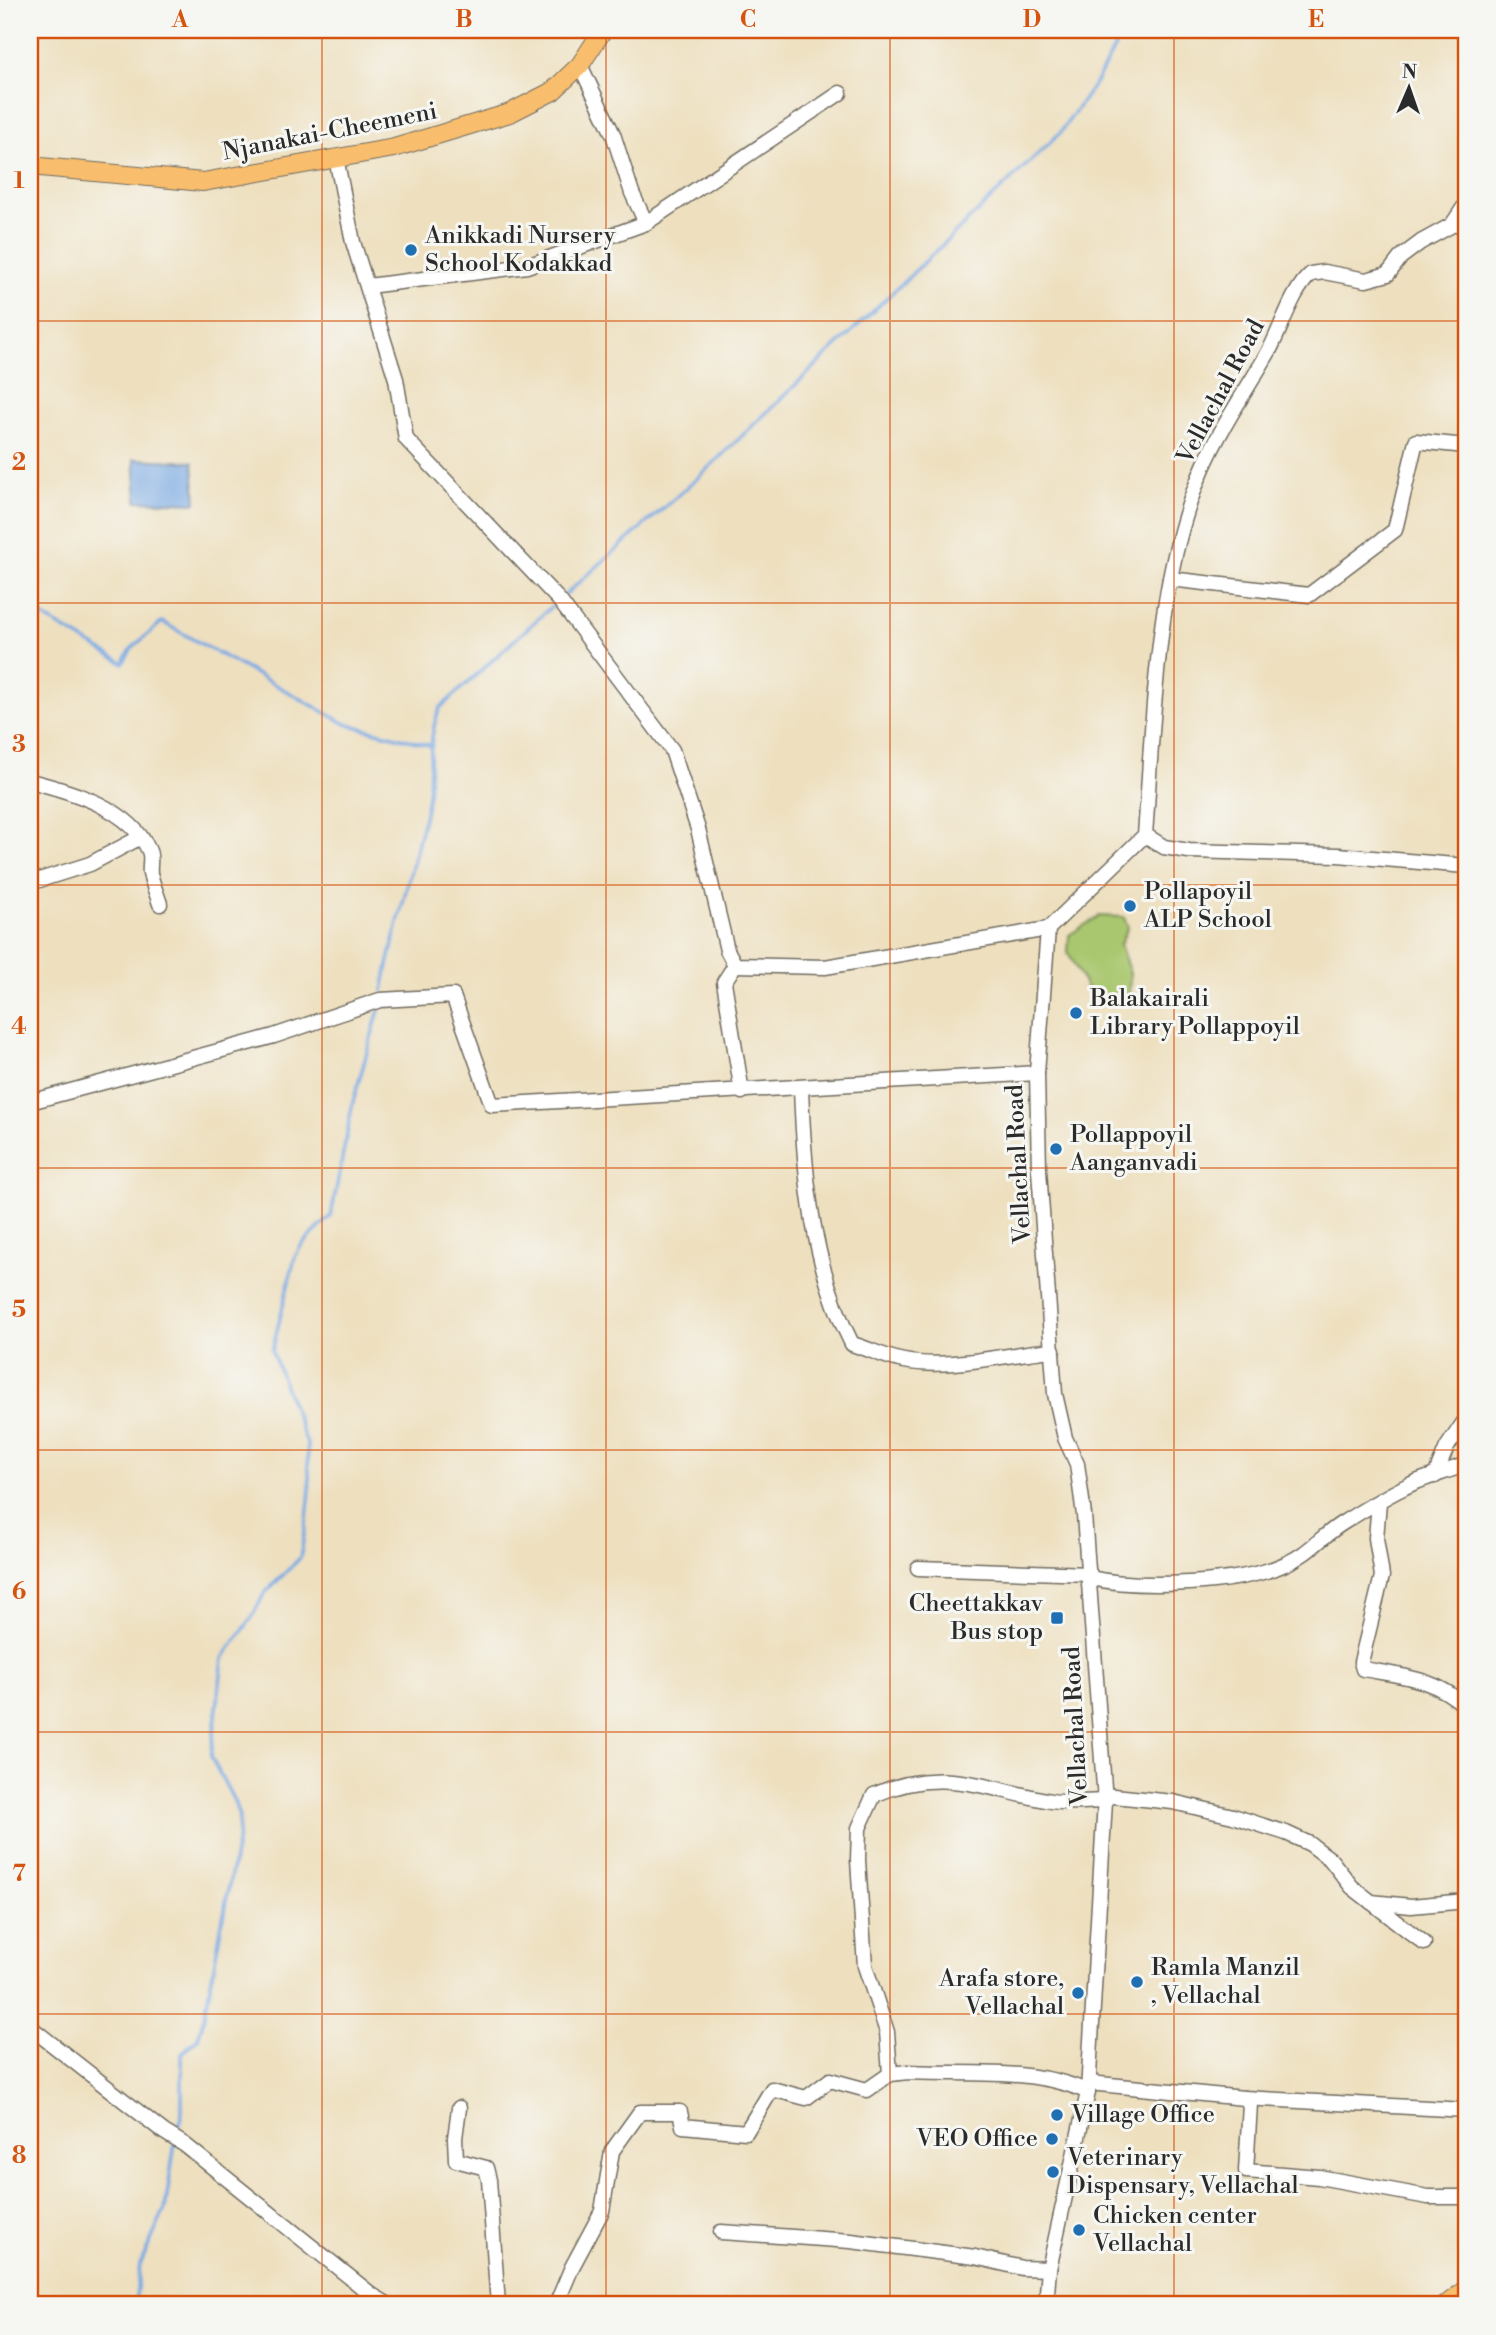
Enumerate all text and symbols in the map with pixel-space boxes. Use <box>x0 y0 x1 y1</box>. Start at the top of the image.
text: A <box>171 6 189 34</box>
text: B <box>455 6 473 34</box>
text: C <box>740 6 756 34</box>
text: D <box>1023 6 1041 34</box>
text: E <box>1308 6 1324 34</box>
north arrow <box>1374 52 1444 122</box>
text: N <box>1402 60 1417 84</box>
street label: Njanakai-Cheemeni <box>220 96 440 168</box>
text: 1 <box>13 167 25 195</box>
place label: Anikkadi Nursery School Kodakkad <box>424 221 616 279</box>
marker: Anikkadi Nursery School Kodakkad <box>403 242 419 258</box>
street label: Vellachal Road <box>1170 314 1272 470</box>
text: 2 <box>12 449 26 477</box>
text: 3 <box>12 731 26 759</box>
place label: Pollapoyil ALP School <box>1143 877 1272 935</box>
marker: Pollapoyil ALP School <box>1122 898 1138 914</box>
place label: Balakairali Library Pollappoyil <box>1089 984 1300 1042</box>
marker: Balakairali Library Pollappoyil <box>1068 1005 1084 1021</box>
text: 4 <box>11 1013 27 1041</box>
street label: Vellachal Road <box>1000 1083 1038 1246</box>
place label: Pollappoyil Aanganvadi <box>1069 1120 1198 1178</box>
marker: Pollappoyil Aanganvadi <box>1048 1141 1064 1157</box>
text: 5 <box>12 1296 26 1324</box>
text: 6 <box>12 1578 26 1606</box>
place label: Cheettakkav Bus stop <box>909 1589 1044 1647</box>
marker: Cheettakkav Bus stop <box>1049 1610 1065 1626</box>
street label: Vellachal Road <box>1057 1645 1095 1808</box>
text: 7 <box>12 1860 26 1888</box>
place label: Ramla Manzil , Vellachal <box>1151 1953 1300 2011</box>
place label: Arafa store, Vellachal <box>938 1964 1064 2022</box>
marker: Ramla Manzil , Vellachal <box>1129 1974 1145 1990</box>
marker: Arafa store, Vellachal <box>1070 1985 1086 2001</box>
place label: Village Office <box>1070 2100 1215 2130</box>
marker: Village Office <box>1049 2107 1065 2123</box>
place label: VEO Office <box>915 2124 1038 2154</box>
marker: VEO Office <box>1044 2131 1060 2147</box>
text: 8 <box>12 2142 26 2170</box>
place label: Veterinary Dispensary, Vellachal <box>1066 2143 1299 2201</box>
marker: Veterinary Dispensary, Vellachal <box>1045 2164 1061 2180</box>
place label: Chicken center Vellachal <box>1092 2201 1257 2259</box>
marker: Chicken center Vellachal <box>1071 2222 1087 2238</box>

